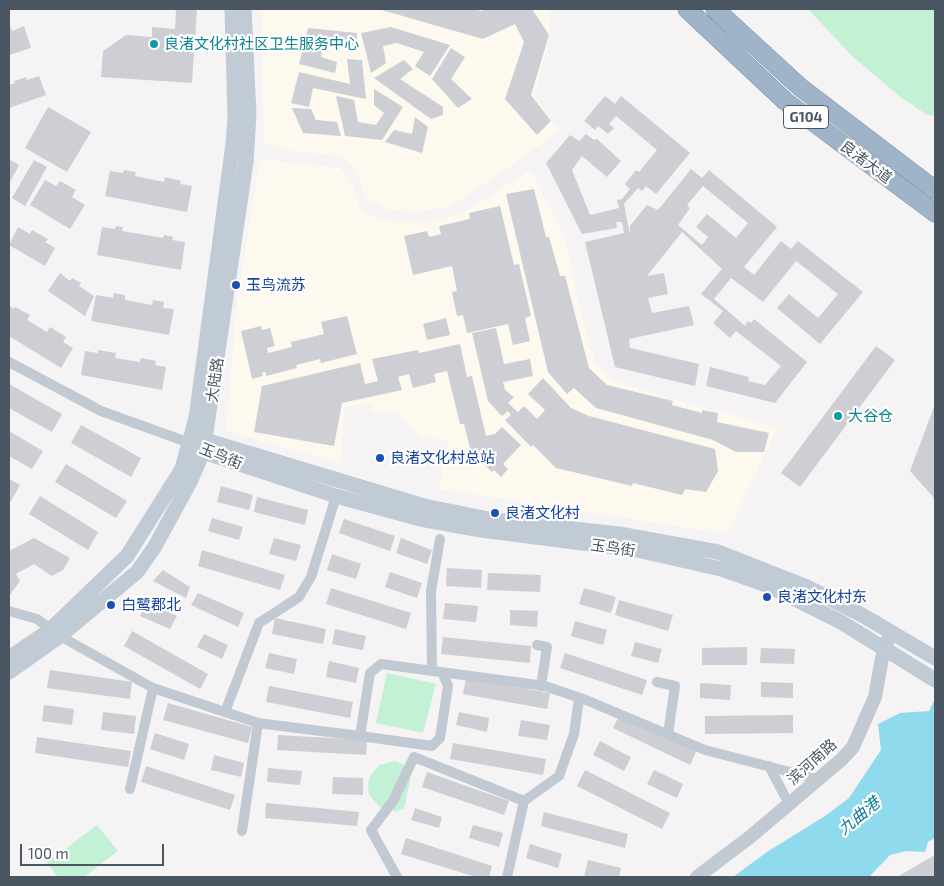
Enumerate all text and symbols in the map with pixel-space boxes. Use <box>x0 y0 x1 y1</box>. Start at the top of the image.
place label: 良渚文化村社区卫生服务中心 <box>164 35 359 53</box>
marker: 良渚文化村社区卫生服务中心 <box>148 38 160 50</box>
road number: G104 <box>784 105 828 128</box>
street label: 良渚大道 <box>837 137 895 187</box>
place label: 玉鸟流苏 <box>246 276 306 294</box>
marker: 玉鸟流苏 <box>230 279 242 291</box>
street label: 大陆路 <box>203 356 227 404</box>
place label: 大谷仓 <box>848 407 893 425</box>
marker: 大谷仓 <box>832 410 844 422</box>
street label: 玉鸟街 <box>197 439 245 473</box>
place label: 良渚文化村总站 <box>390 449 495 467</box>
marker: 良渚文化村总站 <box>374 452 386 464</box>
place label: 良渚文化村 <box>505 504 580 522</box>
marker: 良渚文化村 <box>489 507 501 519</box>
street label: 玉鸟街 <box>589 536 637 560</box>
place label: 良渚文化村东 <box>777 588 867 606</box>
marker: 良渚文化村东 <box>761 591 773 603</box>
place label: 白鹭郡北 <box>121 596 181 614</box>
marker: 白鹭郡北 <box>105 599 117 611</box>
street label: 滨河南路 <box>784 735 840 789</box>
water label: 九曲港 <box>834 793 884 839</box>
scale bar <box>22 834 166 866</box>
text: 100 m <box>28 844 69 862</box>

